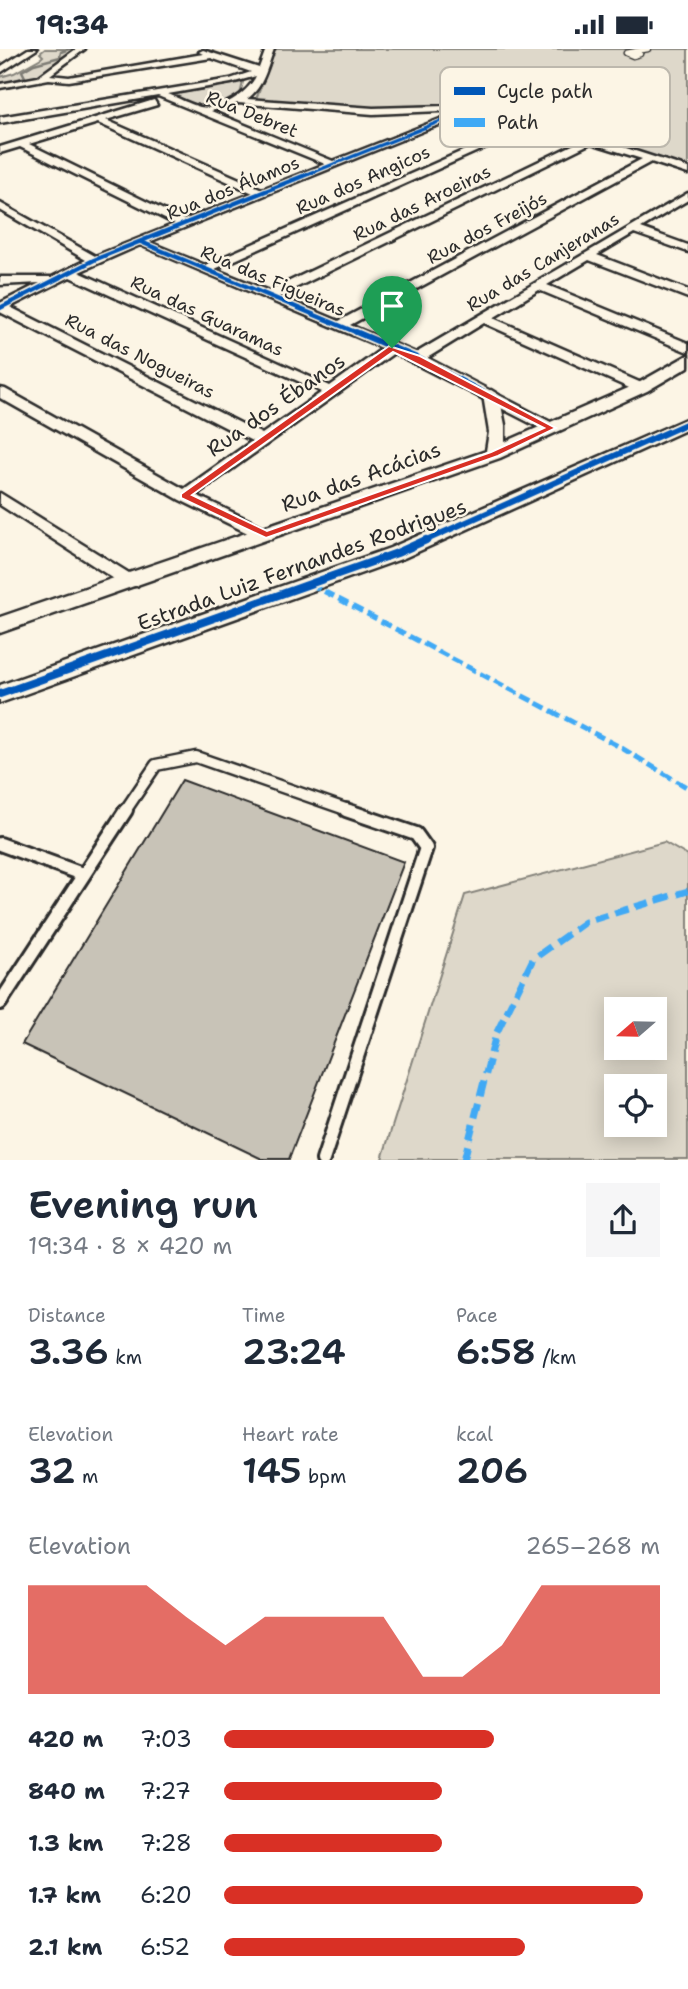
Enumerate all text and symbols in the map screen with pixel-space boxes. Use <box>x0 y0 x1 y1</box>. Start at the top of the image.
text: 19:34 <box>35 7 108 42</box>
legend <box>440 67 670 147</box>
text: Cycle path <box>497 79 593 104</box>
street label: Rua Debret <box>203 85 302 143</box>
text: Path <box>497 110 539 135</box>
street label: Rua dos Angicos <box>292 140 434 220</box>
street label: Rua dos Álamos <box>163 150 303 226</box>
street label: Rua das Aroeiras <box>349 159 495 247</box>
street label: Rua dos Freijós <box>423 186 551 270</box>
street label: Rua das Canjeranas <box>462 207 624 317</box>
street label: Rua das Figueiras <box>197 240 349 322</box>
street label: Rua das Guaramas <box>127 270 287 362</box>
pin <box>362 276 422 348</box>
icon: arrive <box>373 287 411 325</box>
street label: Rua das Nogueiras <box>61 308 219 404</box>
street label: Rua dos Ébanos <box>201 346 351 463</box>
street label: Rua das Acácias <box>277 435 445 519</box>
street label: Estrada Luiz Fernandes Rodrigues <box>134 492 470 638</box>
north arrow <box>604 997 667 1061</box>
map controls <box>604 997 667 1137</box>
button: locate <box>604 1074 667 1137</box>
text: Evening run <box>28 1179 258 1230</box>
button: share <box>586 1183 660 1257</box>
text: 19:34 · 8 × 420 m <box>28 1231 232 1261</box>
text: Distance <box>28 1303 106 1328</box>
text: Time <box>242 1303 286 1328</box>
text: Pace <box>456 1303 498 1328</box>
text: 3.36 <box>28 1328 109 1375</box>
text: 23:24 <box>242 1328 346 1375</box>
text: 6:58 <box>456 1328 536 1375</box>
text: km <box>109 1345 142 1370</box>
text: /km <box>536 1345 576 1370</box>
text: Elevation <box>28 1422 113 1447</box>
text: Heart rate <box>242 1422 339 1447</box>
text: kcal <box>456 1422 493 1447</box>
text: 32 <box>28 1447 75 1494</box>
text: 145 <box>242 1447 302 1494</box>
text: 206 <box>456 1447 528 1494</box>
text: m <box>75 1464 98 1489</box>
text: bpm <box>302 1464 346 1489</box>
text: Elevation <box>28 1531 131 1561</box>
text: 265–268 m <box>526 1531 660 1561</box>
text: 420 m <box>28 1724 103 1754</box>
text: 7:03 <box>140 1724 192 1754</box>
text: 840 m <box>28 1776 105 1806</box>
text: 7:27 <box>140 1776 191 1806</box>
text: 1.3 km <box>28 1828 103 1858</box>
text: 7:28 <box>140 1828 192 1858</box>
text: 1.7 km <box>28 1880 101 1910</box>
text: 6:20 <box>140 1880 192 1910</box>
text: 2.1 km <box>28 1932 102 1962</box>
text: 6:52 <box>140 1932 190 1962</box>

